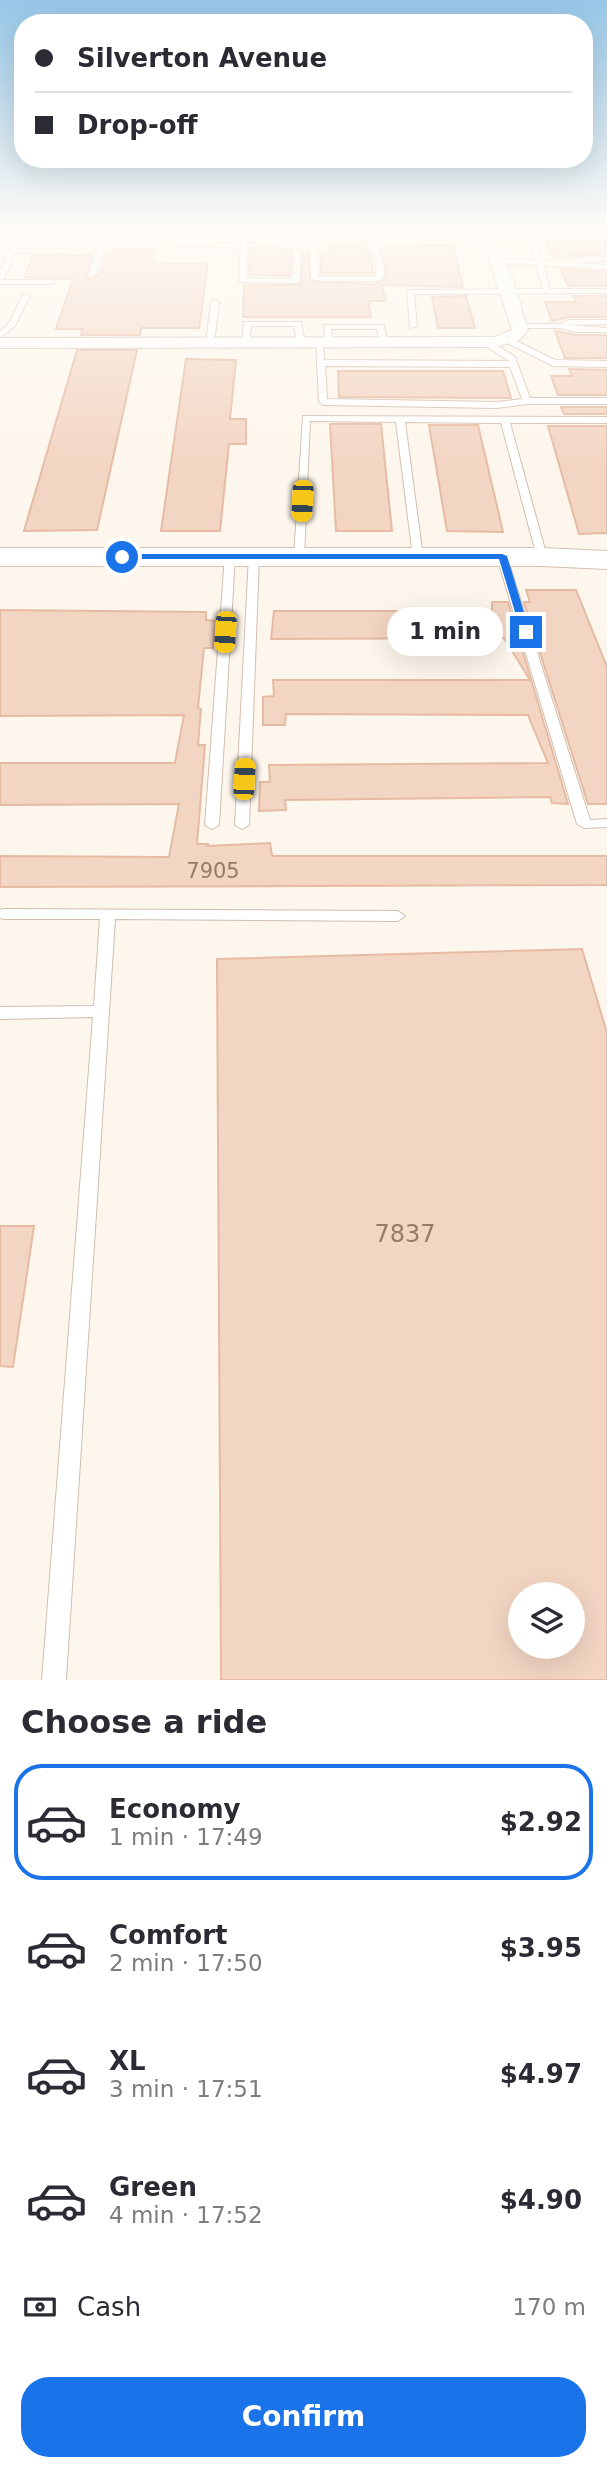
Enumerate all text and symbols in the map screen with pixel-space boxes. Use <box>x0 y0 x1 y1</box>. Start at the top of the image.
text: Silverton Avenue <box>77 43 327 73</box>
text: Drop-off <box>77 110 198 140</box>
car <box>291 479 314 523</box>
route start <box>106 541 138 573</box>
callout: 1 min <box>386 608 502 656</box>
car <box>214 610 237 654</box>
route end <box>510 616 542 648</box>
text: 1 min <box>409 618 481 644</box>
car <box>233 757 256 801</box>
house number: 7905 <box>186 859 240 883</box>
house number: 7837 <box>374 1220 436 1248</box>
map controls <box>508 1582 585 1659</box>
button: layers <box>508 1582 585 1659</box>
text: Choose a ride <box>21 1703 267 1741</box>
icon: car <box>25 1791 88 1854</box>
text: Economy <box>109 1794 240 1824</box>
text: $2.92 <box>500 1807 582 1837</box>
text: 1 min · 17:49 <box>109 1824 263 1850</box>
icon: car <box>25 1917 88 1980</box>
text: Comfort <box>109 1920 227 1950</box>
text: $3.95 <box>500 1933 582 1963</box>
text: 2 min · 17:50 <box>109 1950 263 1976</box>
icon: car <box>25 2043 88 2106</box>
text: XL <box>109 2046 146 2076</box>
text: $4.97 <box>500 2059 582 2089</box>
text: 3 min · 17:51 <box>109 2076 263 2102</box>
icon: car <box>25 2169 88 2232</box>
text: Green <box>109 2172 197 2202</box>
text: $4.90 <box>500 2185 582 2215</box>
text: 4 min · 17:52 <box>109 2202 263 2228</box>
icon: cash <box>21 2288 59 2326</box>
text: Cash <box>77 2292 141 2322</box>
text: 170 m <box>512 2294 586 2320</box>
button: Confirm <box>21 2377 586 2457</box>

